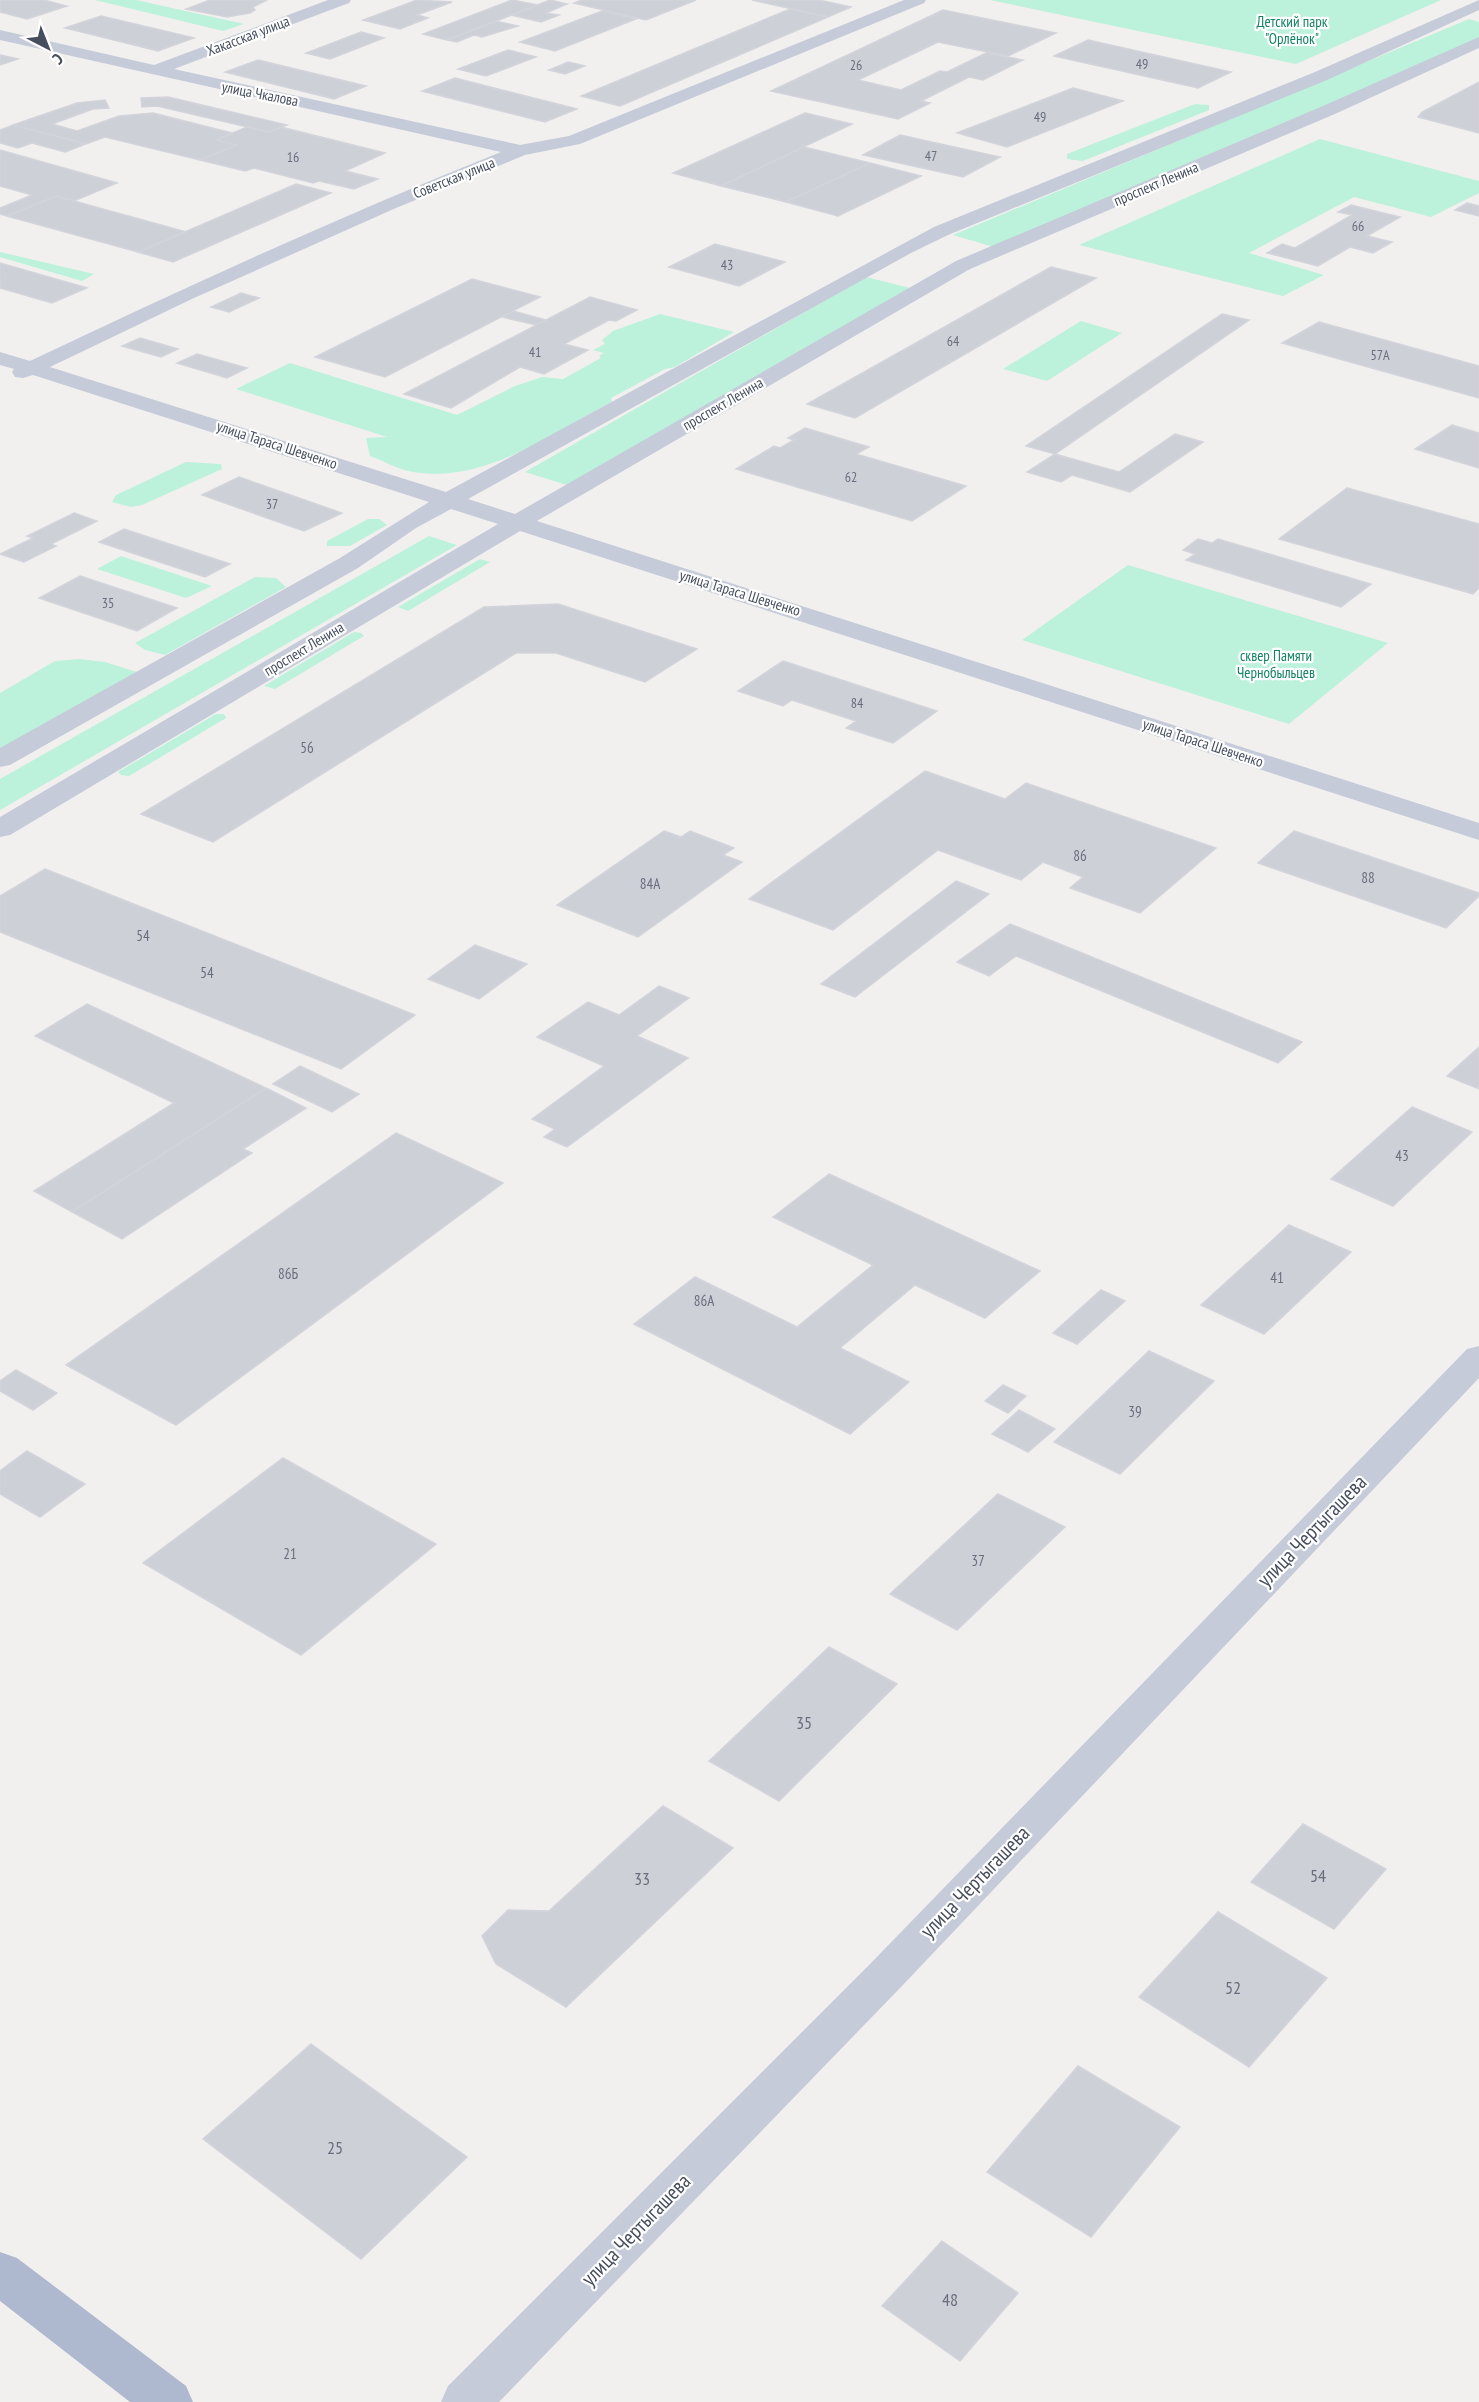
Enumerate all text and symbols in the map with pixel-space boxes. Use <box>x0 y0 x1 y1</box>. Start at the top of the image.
street label: Хакасская улица <box>204 11 292 60</box>
park label: Детский парк "Орлёнок" <box>1257 12 1328 48</box>
north arrow <box>18 18 78 78</box>
text: С <box>48 49 67 69</box>
house number: 49 <box>1136 55 1148 73</box>
house number: 26 <box>850 56 862 74</box>
street label: улица Чкалова <box>220 77 300 110</box>
house number: 49 <box>1034 108 1046 126</box>
house number: 47 <box>925 147 937 165</box>
house number: 16 <box>287 148 299 166</box>
street label: Советская улица <box>410 153 498 203</box>
street label: проспект Ленина <box>1111 157 1201 210</box>
house number: 66 <box>1352 217 1364 235</box>
house number: 43 <box>721 256 733 274</box>
house number: 64 <box>947 332 960 350</box>
house number: 41 <box>529 343 541 361</box>
house number: 57А <box>1370 346 1390 364</box>
street label: проспект Ленина <box>679 373 767 434</box>
street label: улица Тараса Шевченко <box>215 416 340 473</box>
house number: 62 <box>845 468 857 486</box>
house number: 37 <box>266 495 278 513</box>
street label: улица Тараса Шевченко <box>677 565 803 620</box>
house number: 35 <box>102 594 114 612</box>
street label: проспект Ленина <box>260 617 347 680</box>
park label: сквер Памяти Чернобыльцев <box>1237 646 1315 682</box>
house number: 84 <box>851 694 864 712</box>
street label: улица Тараса Шевченко <box>1141 714 1266 771</box>
house number: 56 <box>300 738 314 757</box>
house number: 86 <box>1073 846 1087 865</box>
house number: 88 <box>1361 868 1375 887</box>
house number: 84А <box>640 874 661 893</box>
house number: 54 <box>136 926 150 945</box>
house number: 54 <box>200 963 214 982</box>
house number: 43 <box>1395 1146 1409 1165</box>
house number: 86Б <box>278 1264 298 1283</box>
house number: 41 <box>1270 1268 1284 1287</box>
house number: 86А <box>694 1291 715 1310</box>
house number: 39 <box>1128 1402 1142 1421</box>
street label: улица Чертыгашева <box>1251 1469 1372 1593</box>
house number: 21 <box>283 1544 297 1563</box>
house number: 37 <box>971 1551 985 1570</box>
house number: 35 <box>796 1711 812 1734</box>
street label: улица Чертыгашева <box>914 1820 1035 1944</box>
house number: 54 <box>1310 1864 1326 1887</box>
house number: 33 <box>634 1867 650 1890</box>
house number: 52 <box>1225 1976 1241 1999</box>
house number: 25 <box>327 2136 343 2159</box>
street label: улица Чертыгашева <box>575 2168 696 2292</box>
house number: 48 <box>942 2288 958 2311</box>

